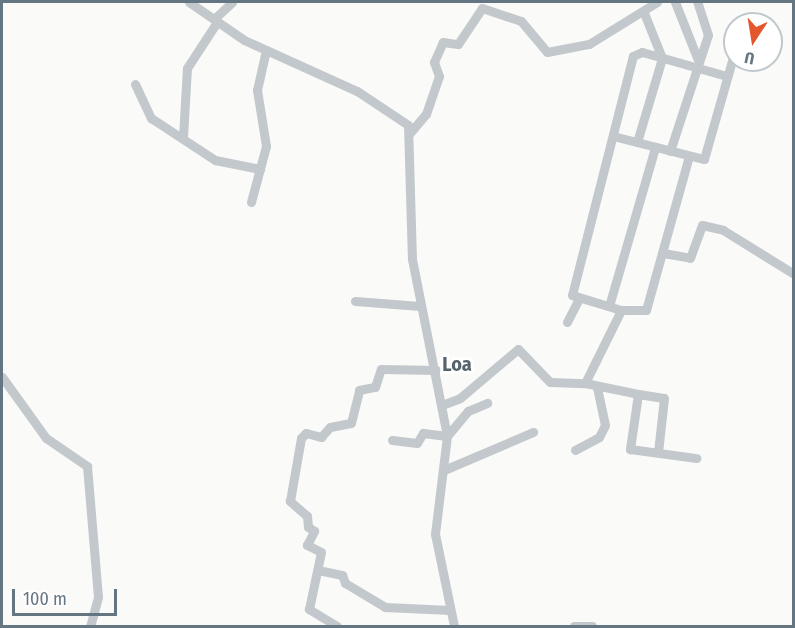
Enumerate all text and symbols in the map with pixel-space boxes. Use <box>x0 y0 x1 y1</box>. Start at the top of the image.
north arrow <box>723 12 783 72</box>
text: U <box>743 48 756 68</box>
district label: Loa <box>442 352 472 376</box>
scale bar <box>15 577 120 615</box>
text: 100 m <box>23 588 67 610</box>

